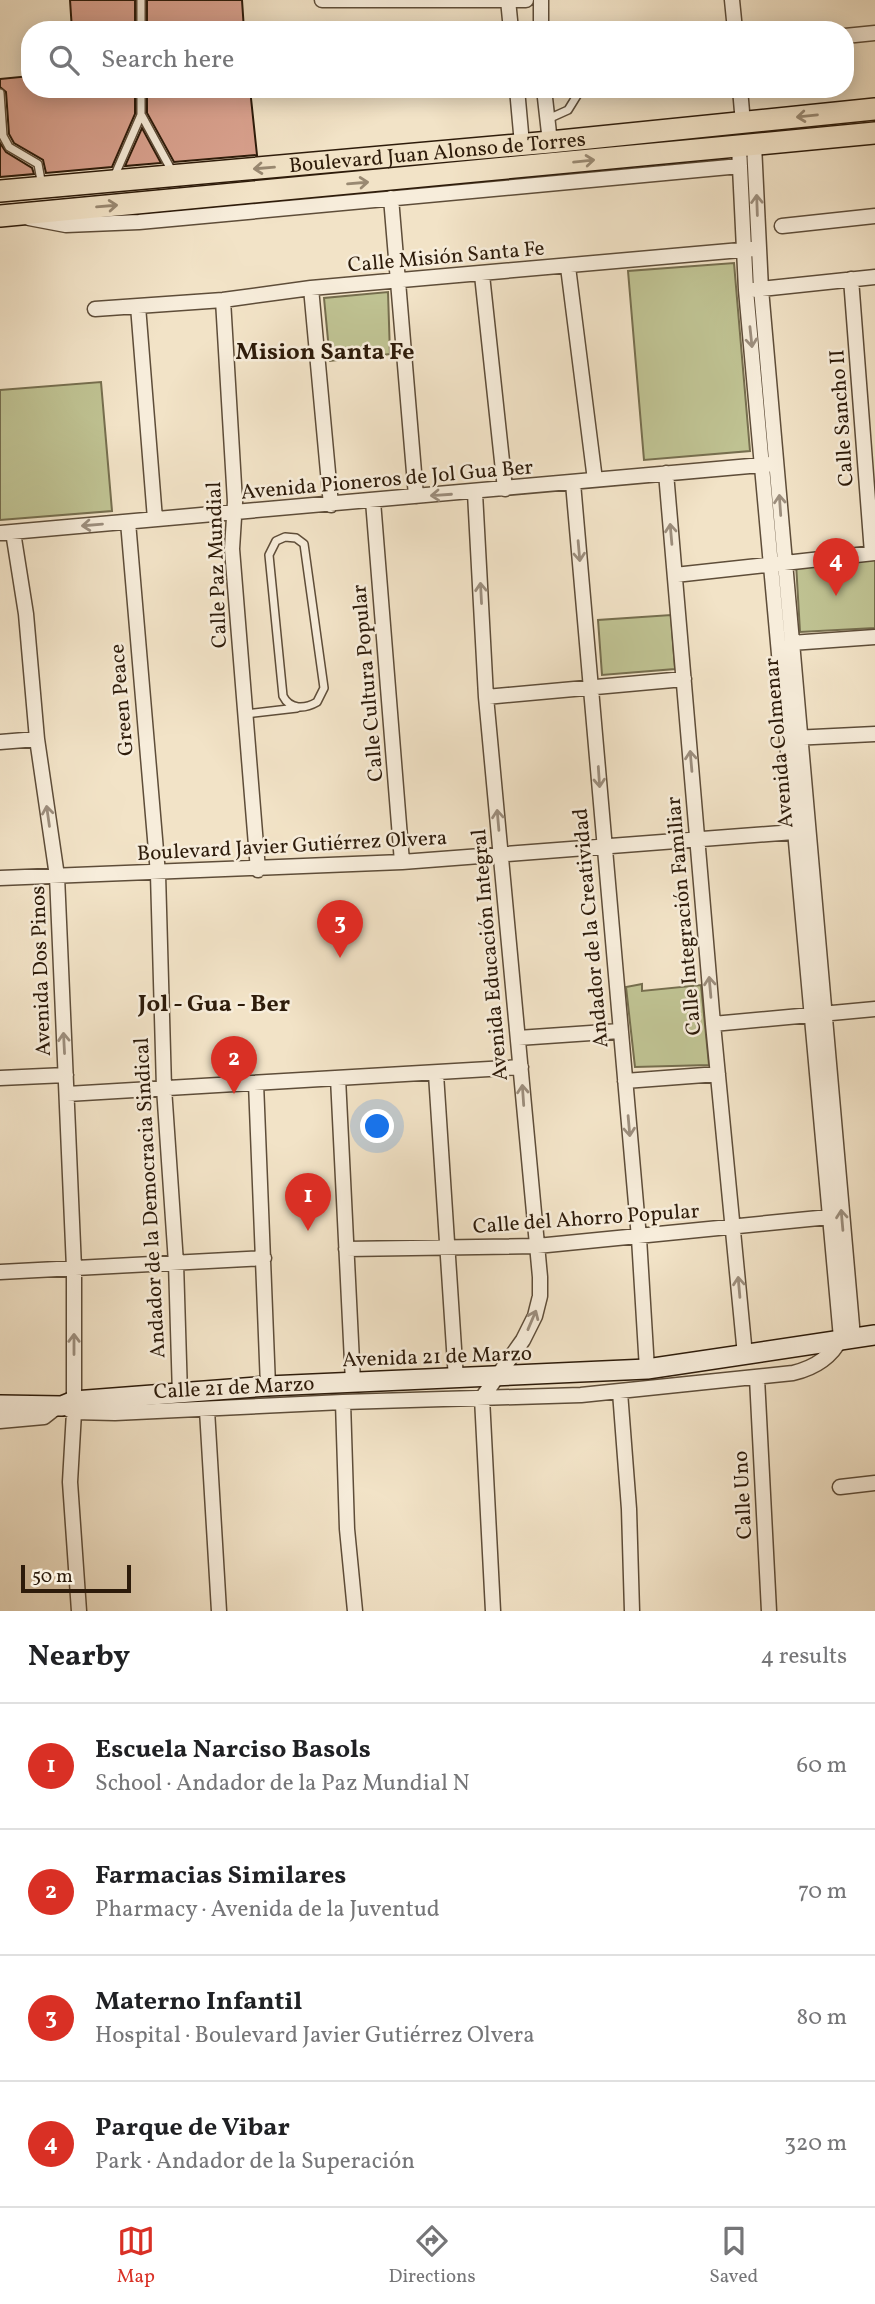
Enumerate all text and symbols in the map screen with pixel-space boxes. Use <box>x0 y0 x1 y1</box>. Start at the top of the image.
search box <box>21 21 854 98</box>
icon: search <box>45 41 83 79</box>
text: Search here <box>101 42 234 78</box>
one-way arrow <box>796 110 819 123</box>
street label: Boulevard Juan Alonso de Torres <box>288 125 587 181</box>
one-way arrow <box>572 155 595 168</box>
one-way arrow <box>253 161 275 174</box>
one-way arrow <box>346 176 368 189</box>
one-way arrow <box>750 194 763 217</box>
one-way arrow <box>95 199 117 212</box>
street label: Calle Misión Santa Fe <box>347 234 546 281</box>
one-way arrow <box>745 325 758 348</box>
district label: Mision Santa Fe <box>235 336 415 370</box>
street label: Calle Sancho II <box>823 349 862 487</box>
street label: Avenida Pioneros de Jol Gua Ber <box>240 453 535 508</box>
street label: Calle Paz Mundial <box>200 481 235 649</box>
one-way arrow <box>430 489 453 502</box>
one-way arrow <box>774 494 787 517</box>
one-way arrow <box>82 519 104 532</box>
one-way arrow <box>664 523 677 546</box>
pin: 4 <box>813 538 859 596</box>
one-way arrow <box>573 539 586 562</box>
one-way arrow <box>474 582 487 605</box>
street label: Calle Cultura Popular <box>345 583 392 783</box>
street label: Green Peace <box>103 643 142 757</box>
street label: Avenida Colmenar <box>758 656 801 829</box>
one-way arrow <box>684 750 697 772</box>
one-way arrow <box>593 766 606 788</box>
street label: Calle Integración Familiar <box>660 795 709 1036</box>
one-way arrow <box>42 805 55 828</box>
street label: Andador de la Creatividad <box>567 807 616 1049</box>
one-way arrow <box>491 809 504 831</box>
street label: Boulevard Javier Gutiérrez Olvera <box>136 824 448 869</box>
street label: Avenida Educación Integral <box>465 828 516 1082</box>
street label: Avenida Dos Pinos <box>24 885 59 1057</box>
pin: 3 <box>317 900 363 958</box>
one-way arrow <box>703 977 716 999</box>
district label: Jol - Gua - Ber <box>137 988 290 1022</box>
one-way arrow <box>58 1032 71 1055</box>
pin: 2 <box>211 1036 257 1094</box>
street label: Andador de la Democracia Sindical <box>128 1037 173 1359</box>
one-way arrow <box>516 1084 529 1107</box>
your location <box>360 1109 394 1143</box>
one-way arrow <box>623 1114 636 1137</box>
pin: 1 <box>285 1173 331 1231</box>
street label: Calle del Ahorro Popular <box>472 1197 701 1242</box>
one-way arrow <box>835 1209 848 1232</box>
one-way arrow <box>732 1276 745 1299</box>
one-way arrow <box>526 1310 539 1331</box>
one-way arrow <box>67 1332 81 1355</box>
street label: Avenida 21 de Marzo <box>342 1340 532 1375</box>
street label: Calle 21 de Marzo <box>153 1370 315 1407</box>
street label: Calle Uno <box>727 1450 760 1540</box>
scale bar <box>21 1562 131 1594</box>
text: 50 m <box>32 1564 73 1590</box>
text: Nearby <box>28 1636 130 1678</box>
text: 4 results <box>761 1641 847 1673</box>
text: Escuela Narciso Basols <box>95 1732 371 1768</box>
text: 1 <box>46 1750 56 1782</box>
text: 60 m <box>797 1750 847 1782</box>
text: School · Andador de la Paz Mundial N <box>95 1768 470 1800</box>
text: Farmacias Similares <box>95 1858 346 1894</box>
text: 2 <box>45 1876 57 1908</box>
text: 70 m <box>798 1876 847 1908</box>
text: Pharmacy · Avenida de la Juventud <box>95 1894 440 1926</box>
text: Materno Infantil <box>95 1984 302 2020</box>
text: 3 <box>45 2002 57 2034</box>
text: 80 m <box>797 2002 847 2034</box>
text: Hospital · Boulevard Javier Gutiérrez Olvera <box>95 2020 535 2052</box>
text: Parque de Vibar <box>95 2110 290 2146</box>
text: 4 <box>44 2128 58 2160</box>
text: 320 m <box>784 2128 847 2160</box>
text: Park · Andador de la Superación <box>95 2146 415 2178</box>
tab: Map <box>117 2222 155 2290</box>
tab: Directions <box>389 2222 476 2290</box>
tab: Saved <box>709 2222 758 2290</box>

